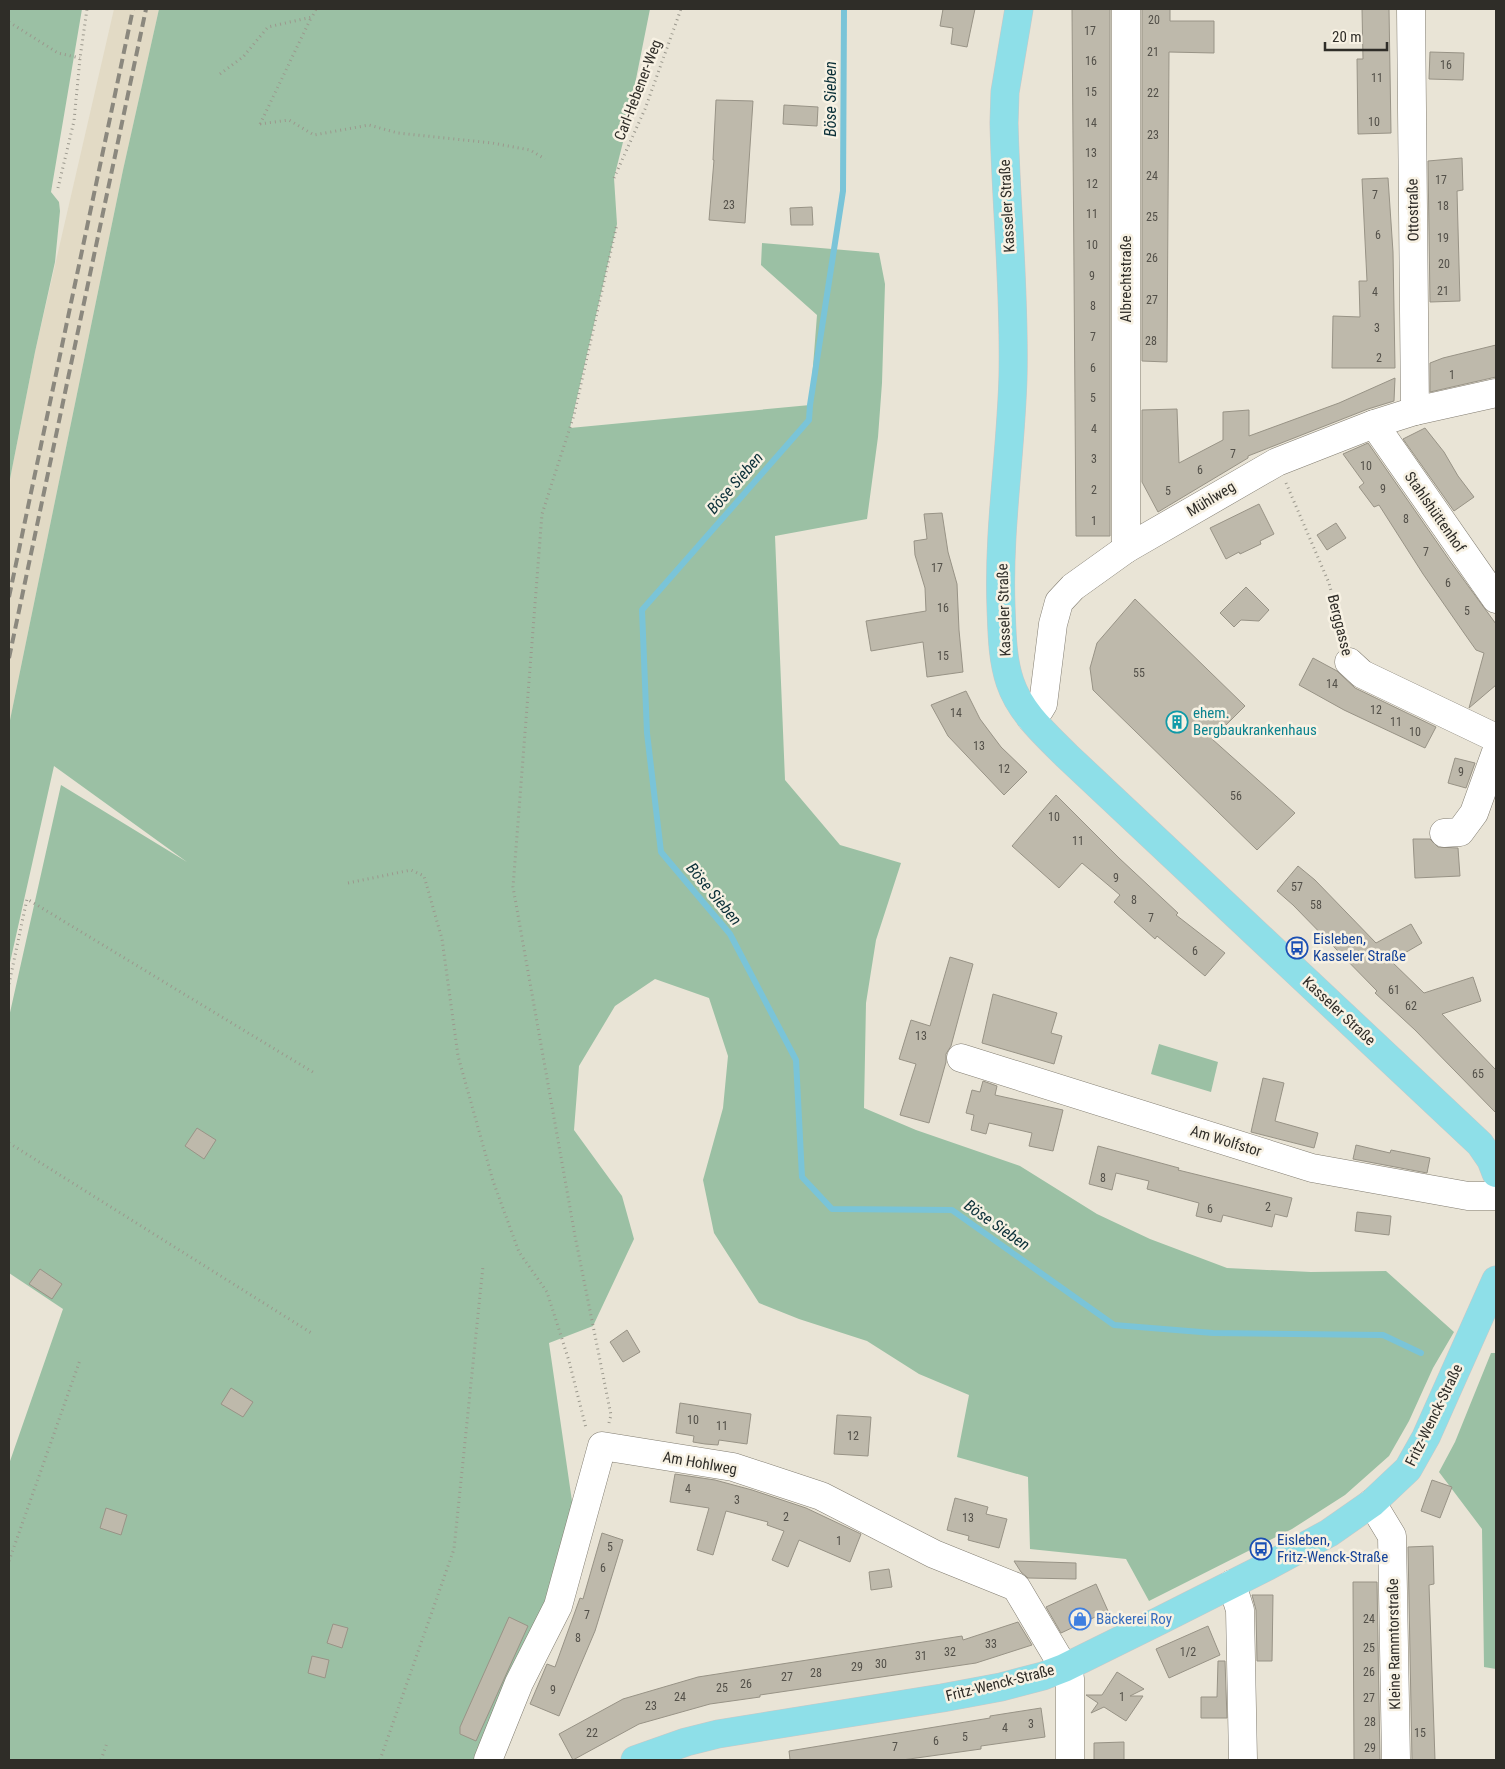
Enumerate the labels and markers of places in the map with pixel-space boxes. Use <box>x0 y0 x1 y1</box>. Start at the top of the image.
place label: ehem. Bergbaukrankenhaus <box>1193 704 1317 739</box>
building icon: ehem. Bergbaukrankenhaus <box>1165 710 1189 734</box>
place label: Eisleben, Kasseler Straße <box>1313 930 1406 965</box>
bus stop icon: Eisleben, Kasseler Straße <box>1285 936 1309 960</box>
place label: Eisleben, Fritz-Wenck-Straße <box>1277 1531 1388 1566</box>
bus stop icon: Eisleben, Fritz-Wenck-Straße <box>1249 1537 1273 1561</box>
shop icon: Bäckerei Roy <box>1068 1607 1092 1631</box>
place label: Bäckerei Roy <box>1096 1610 1172 1628</box>

